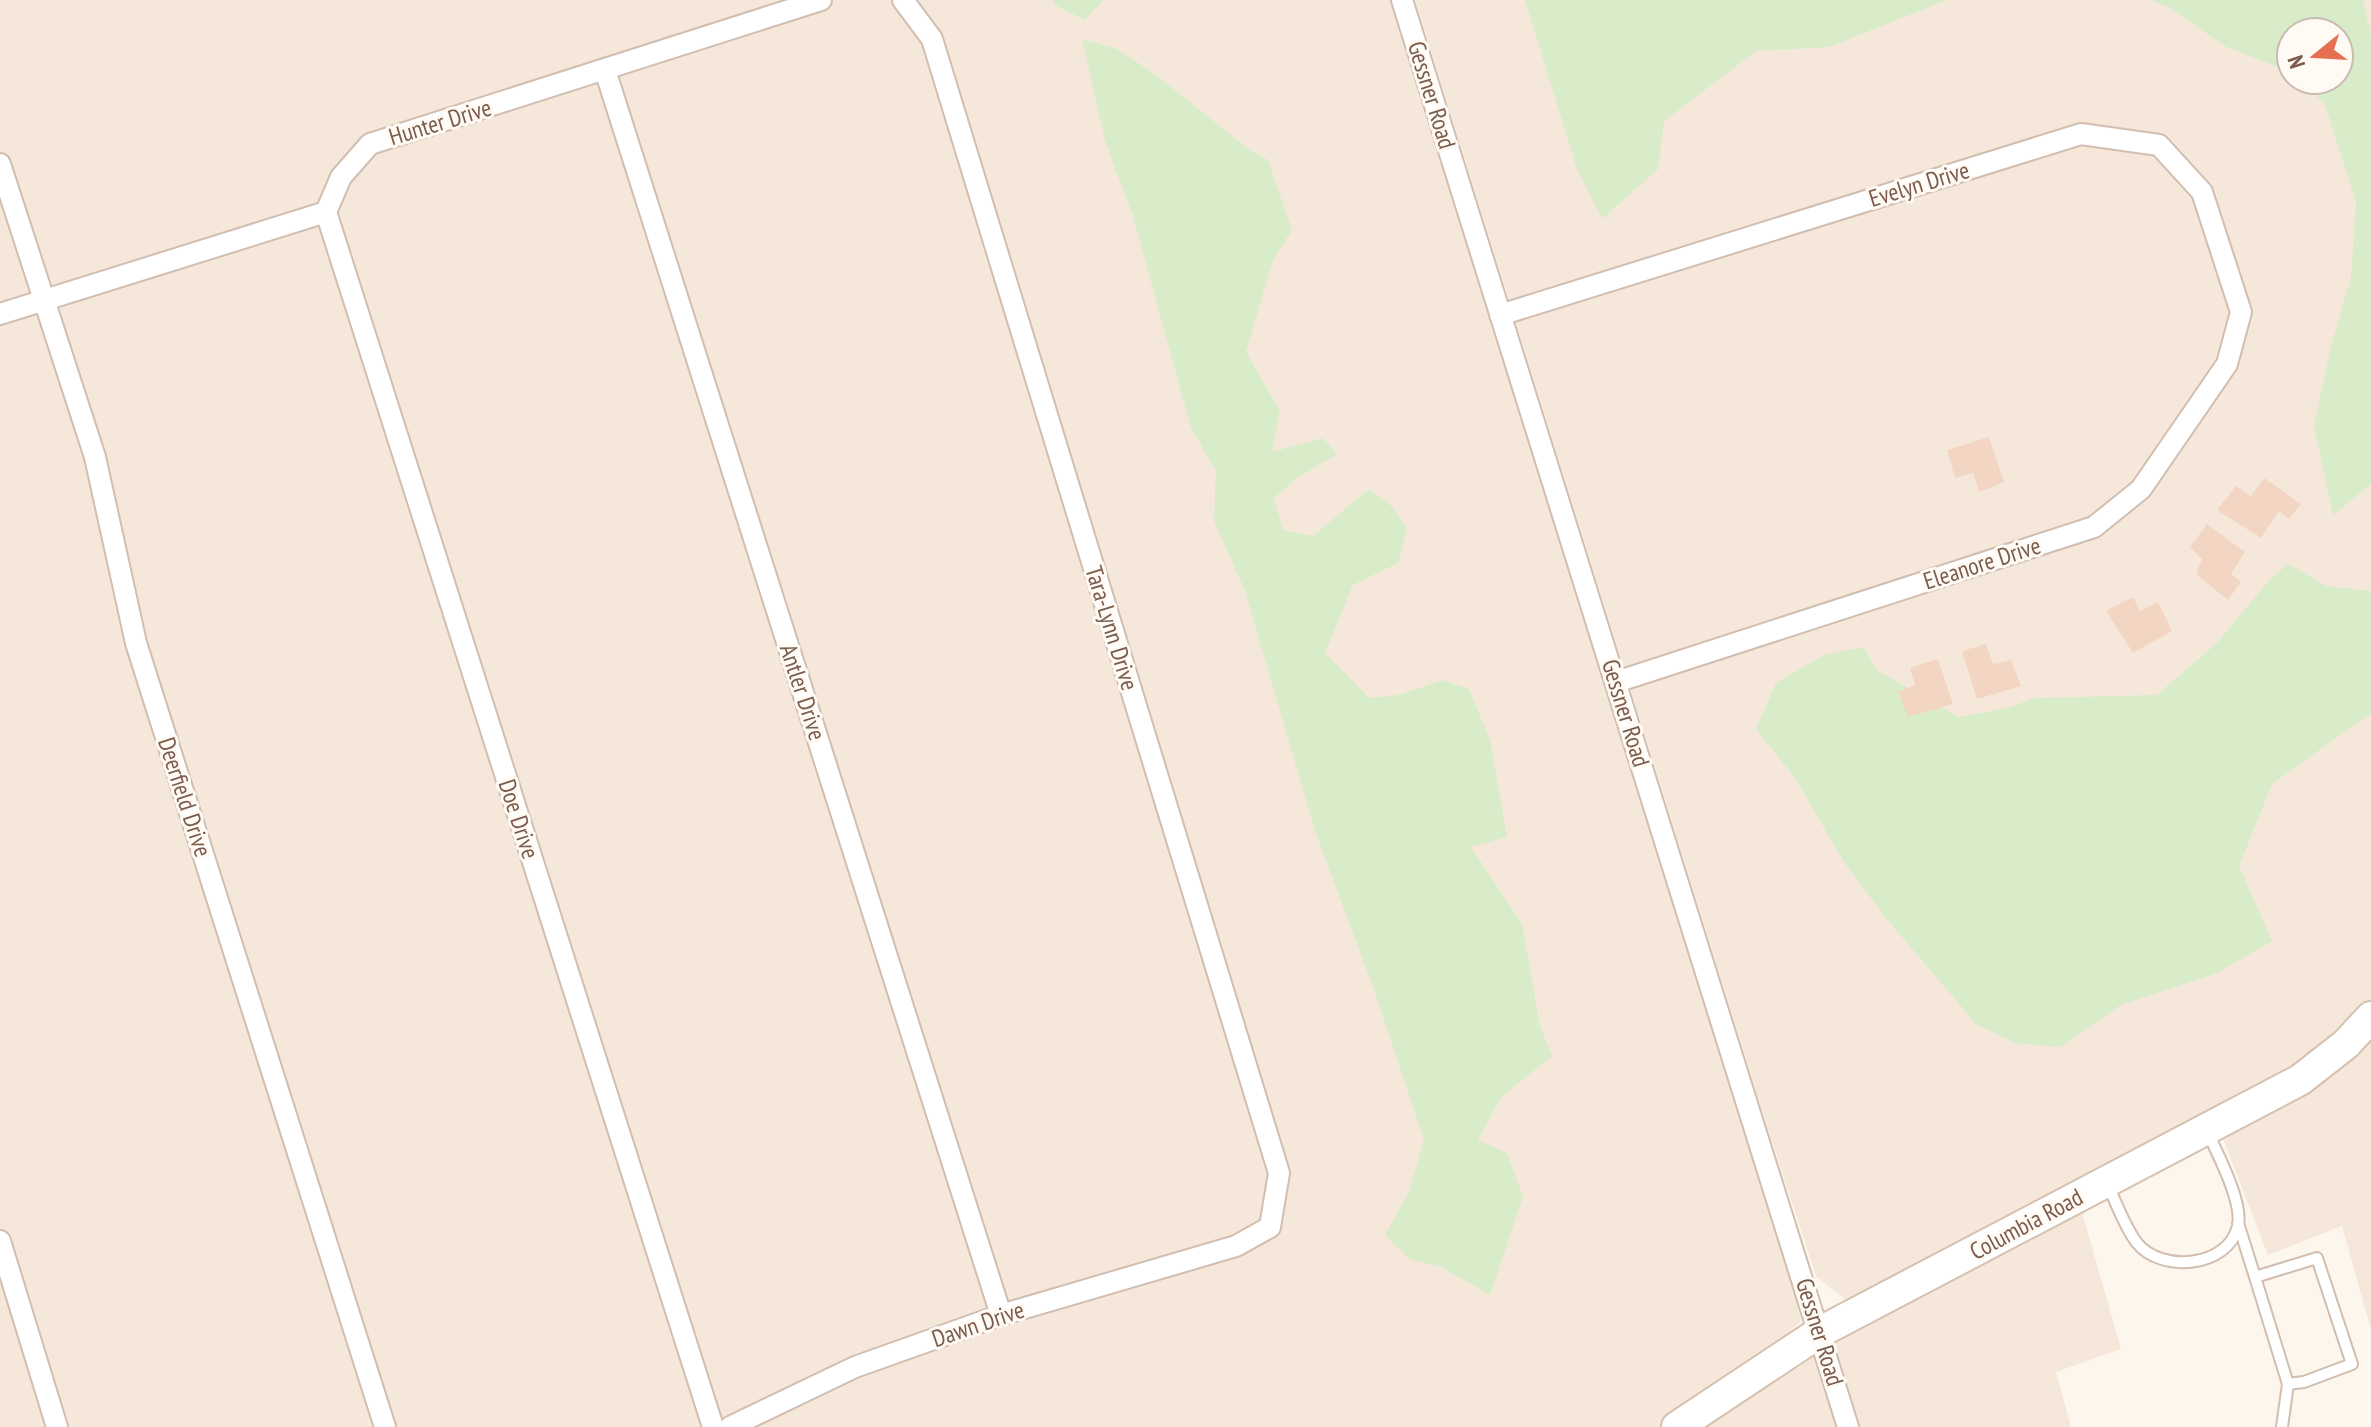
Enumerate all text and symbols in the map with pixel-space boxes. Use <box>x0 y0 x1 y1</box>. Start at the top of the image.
north arrow <box>2275 16 2355 96</box>
street label: Gessner Road <box>1401 37 1463 153</box>
text: N <box>2281 52 2311 72</box>
street label: Hunter Drive <box>385 92 495 152</box>
street label: Evelyn Drive <box>1865 154 1973 214</box>
street label: Eleanore Drive <box>1919 529 2045 597</box>
street label: Tara-Lynn Drive <box>1078 562 1146 694</box>
street label: Antler Drive <box>773 640 833 744</box>
street label: Gessner Road <box>1595 655 1657 771</box>
street label: Deerfield Drive <box>151 733 219 861</box>
street label: Doe Drive <box>492 775 546 863</box>
street label: Columbia Road <box>1964 1181 2088 1267</box>
street label: Gessner Road <box>1789 1274 1851 1390</box>
street label: Dawn Drive <box>928 1294 1028 1354</box>

